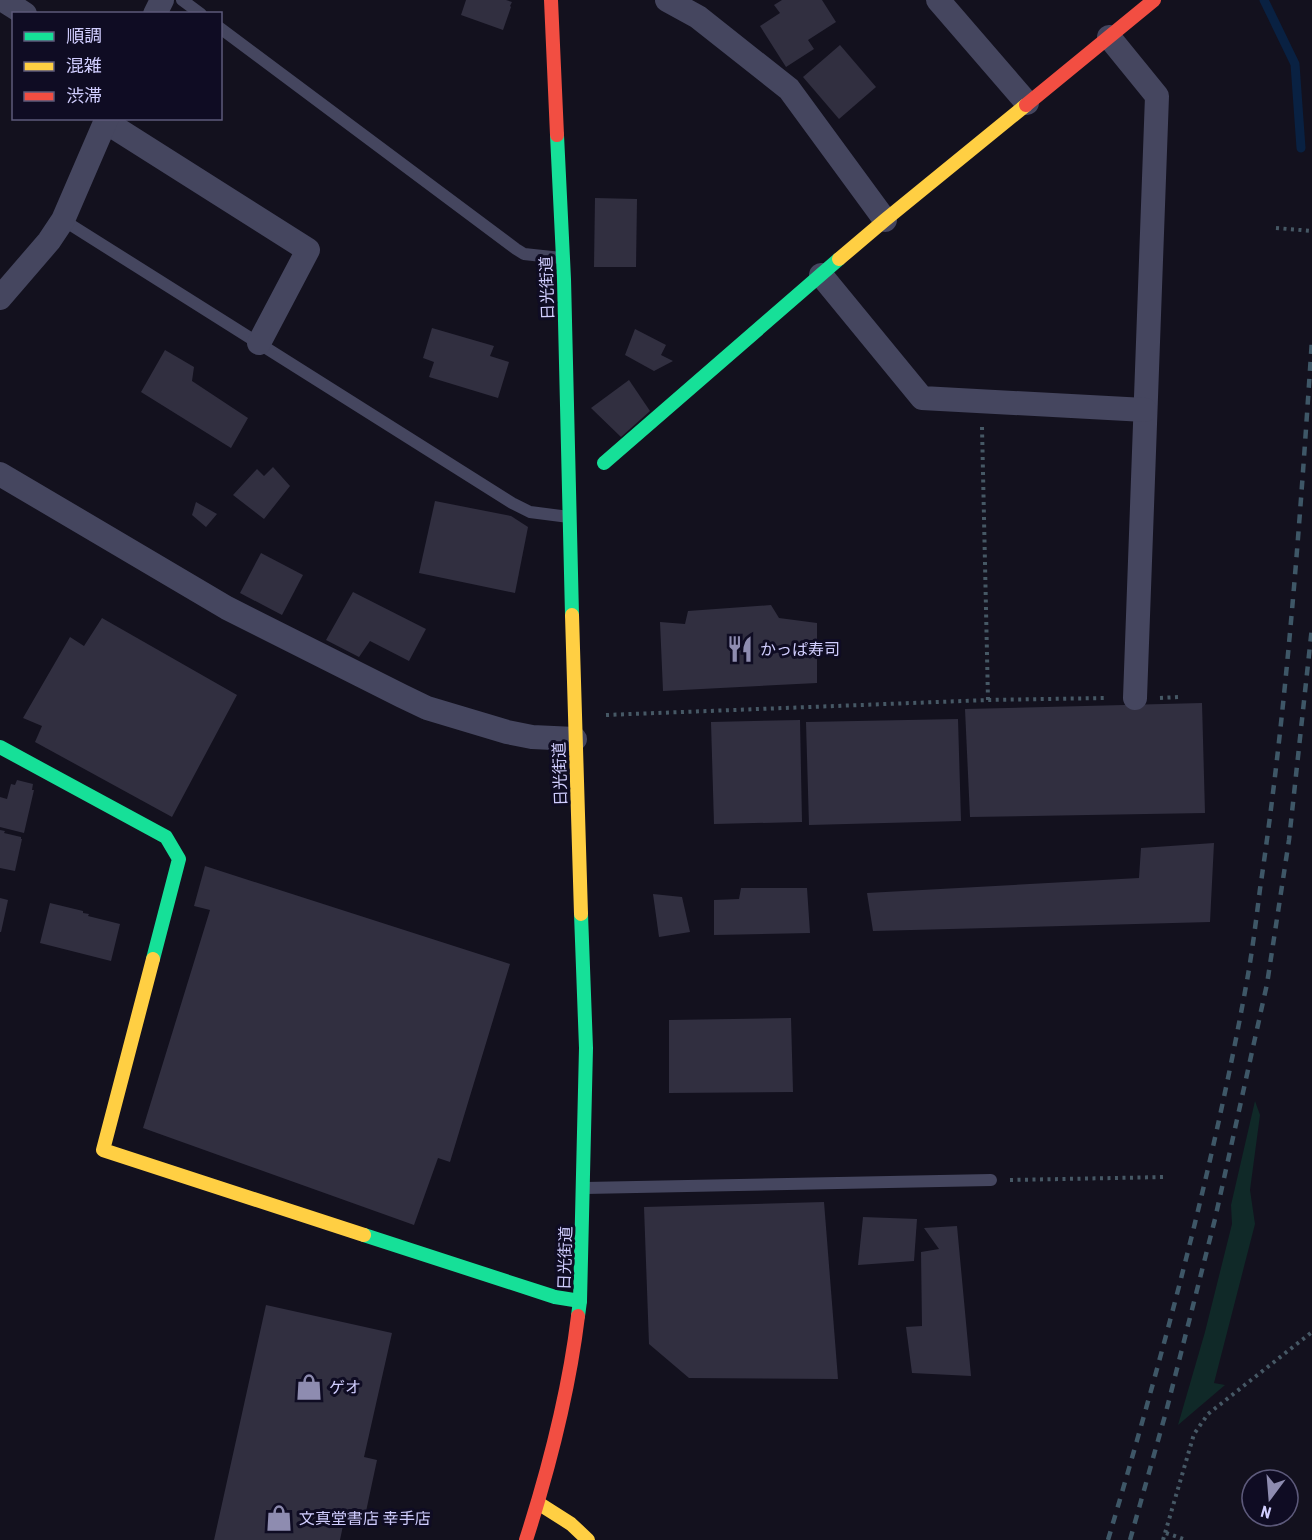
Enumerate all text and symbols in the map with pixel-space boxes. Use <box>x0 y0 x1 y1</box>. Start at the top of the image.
legend <box>12 12 222 120</box>
text: 順調 <box>66 25 102 46</box>
text: 混雑 <box>66 55 102 76</box>
text: 渋滞 <box>66 85 102 106</box>
street label: 日光街道 <box>536 256 558 320</box>
restaurant icon: かっぱ寿司 <box>725 634 755 664</box>
place label: かっぱ寿司 <box>760 640 840 659</box>
street label: 日光街道 <box>549 742 571 806</box>
street label: 日光街道 <box>554 1226 576 1290</box>
shop icon: ゲオ <box>294 1372 324 1402</box>
place label: ゲオ <box>329 1378 361 1397</box>
north arrow <box>1240 1468 1300 1528</box>
text: N <box>1259 1501 1273 1522</box>
shop icon: 文真堂書店 幸手店 <box>264 1503 294 1533</box>
place label: 文真堂書店 幸手店 <box>299 1509 431 1528</box>

